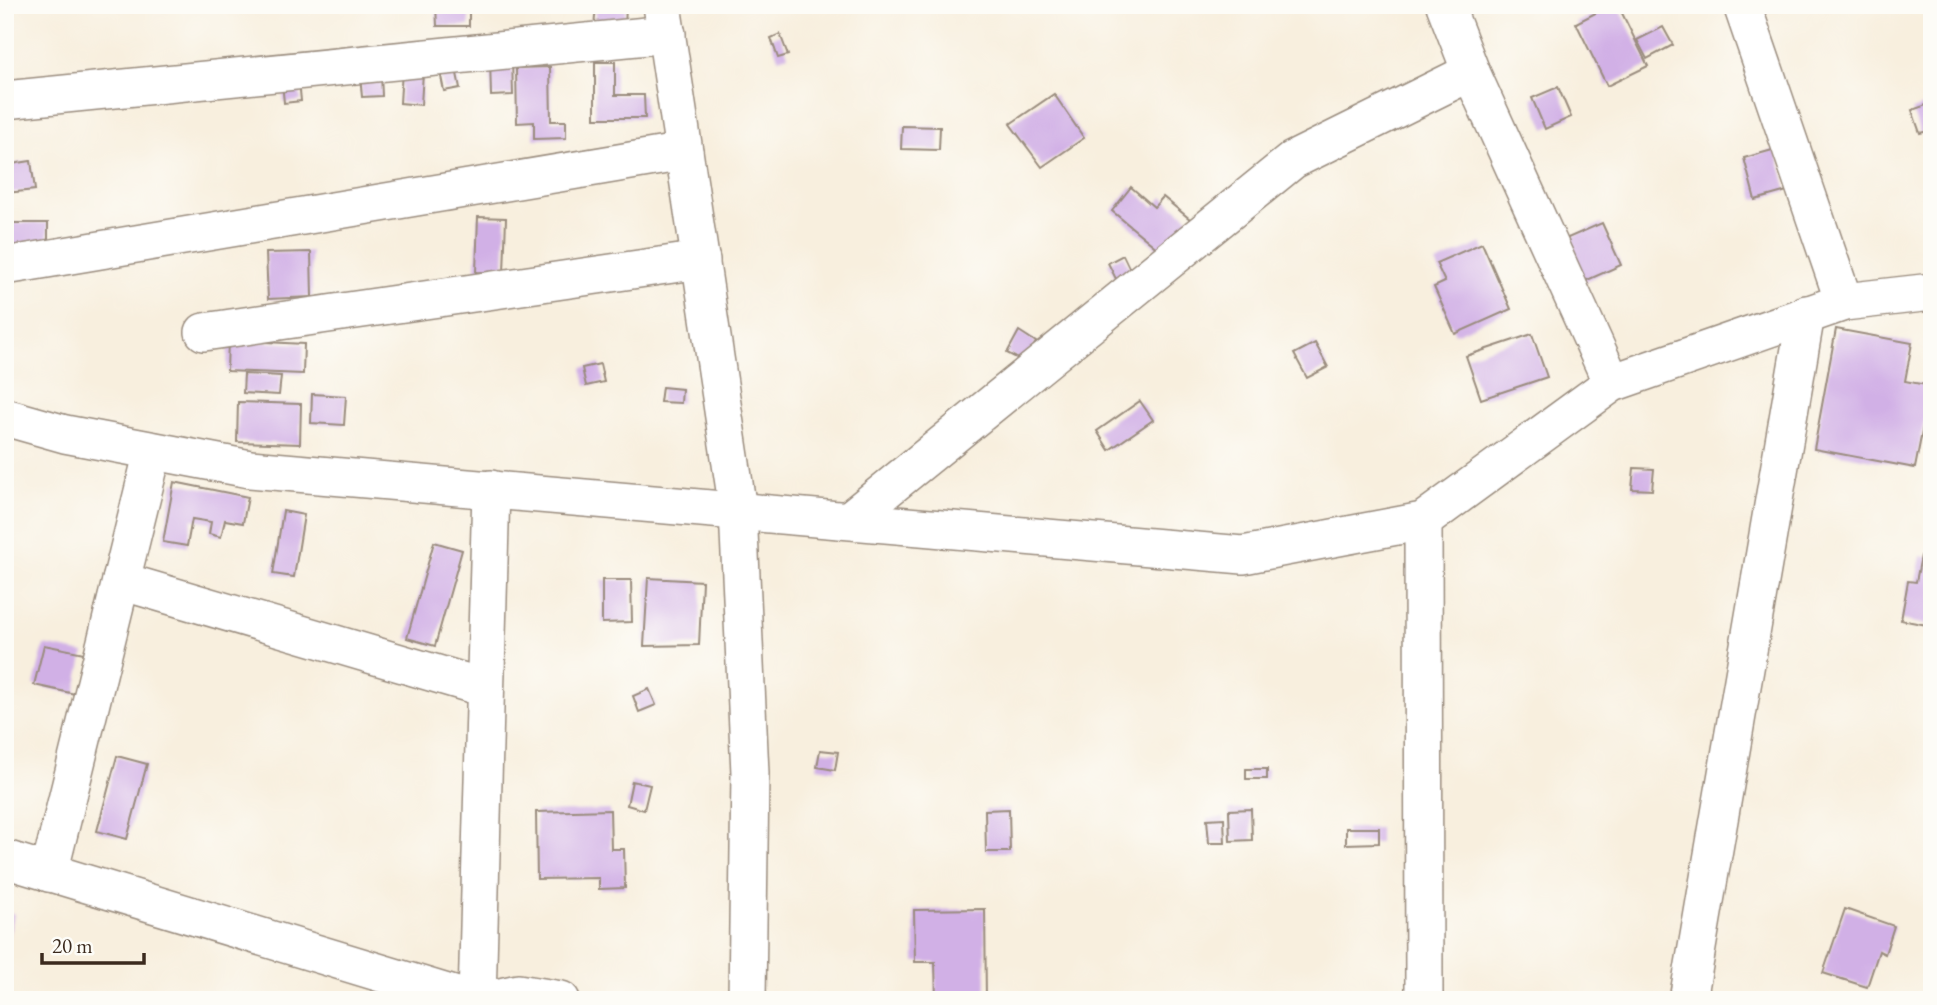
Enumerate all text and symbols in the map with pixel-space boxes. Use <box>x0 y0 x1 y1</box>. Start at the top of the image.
scale bar <box>42 921 144 965</box>
text: 20 m <box>52 932 93 959</box>

